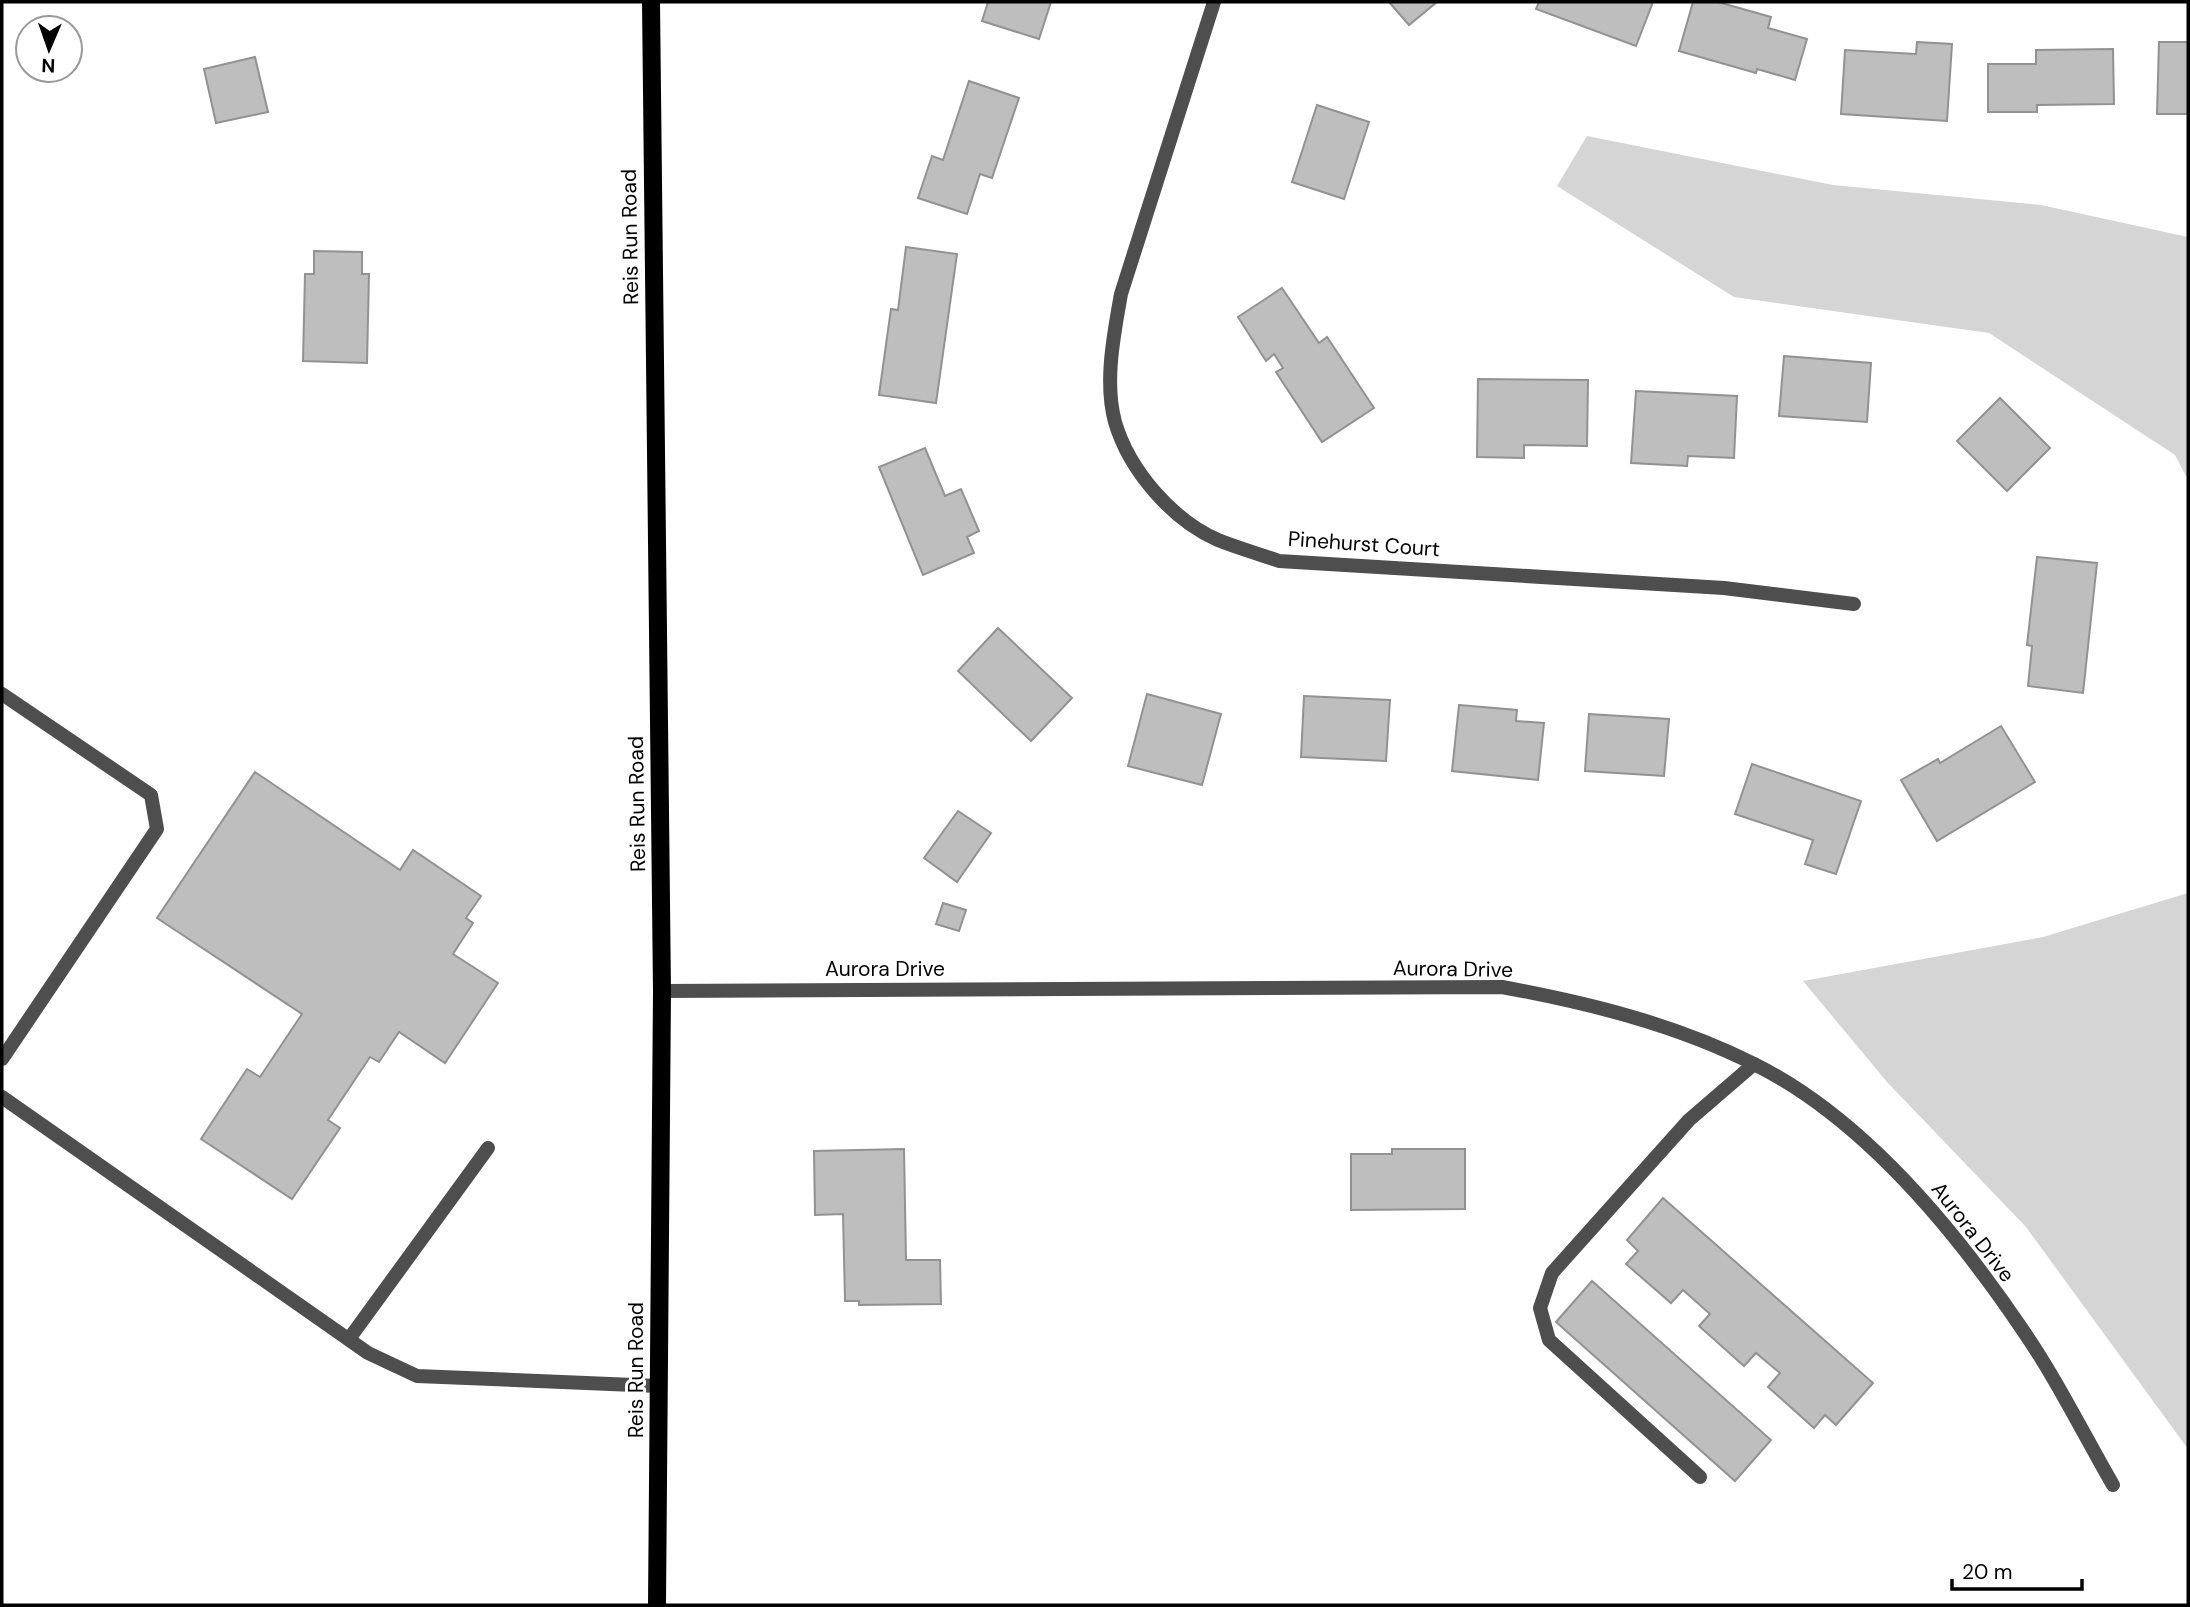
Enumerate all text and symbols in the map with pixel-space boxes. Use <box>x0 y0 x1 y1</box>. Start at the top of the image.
north arrow <box>14 14 84 84</box>
text: N <box>41 53 56 78</box>
street label: Reis Run Road <box>615 169 645 305</box>
street label: Pinehurst Court <box>1287 525 1441 563</box>
street label: Reis Run Road <box>622 736 652 872</box>
street label: Aurora Drive <box>1393 954 1513 984</box>
street label: Aurora Drive <box>825 955 945 983</box>
street label: Aurora Drive <box>1925 1176 2021 1288</box>
street label: Reis Run Road <box>622 1302 650 1438</box>
scale bar <box>1952 1548 2082 1592</box>
text: 20 m <box>1962 1558 2013 1586</box>

